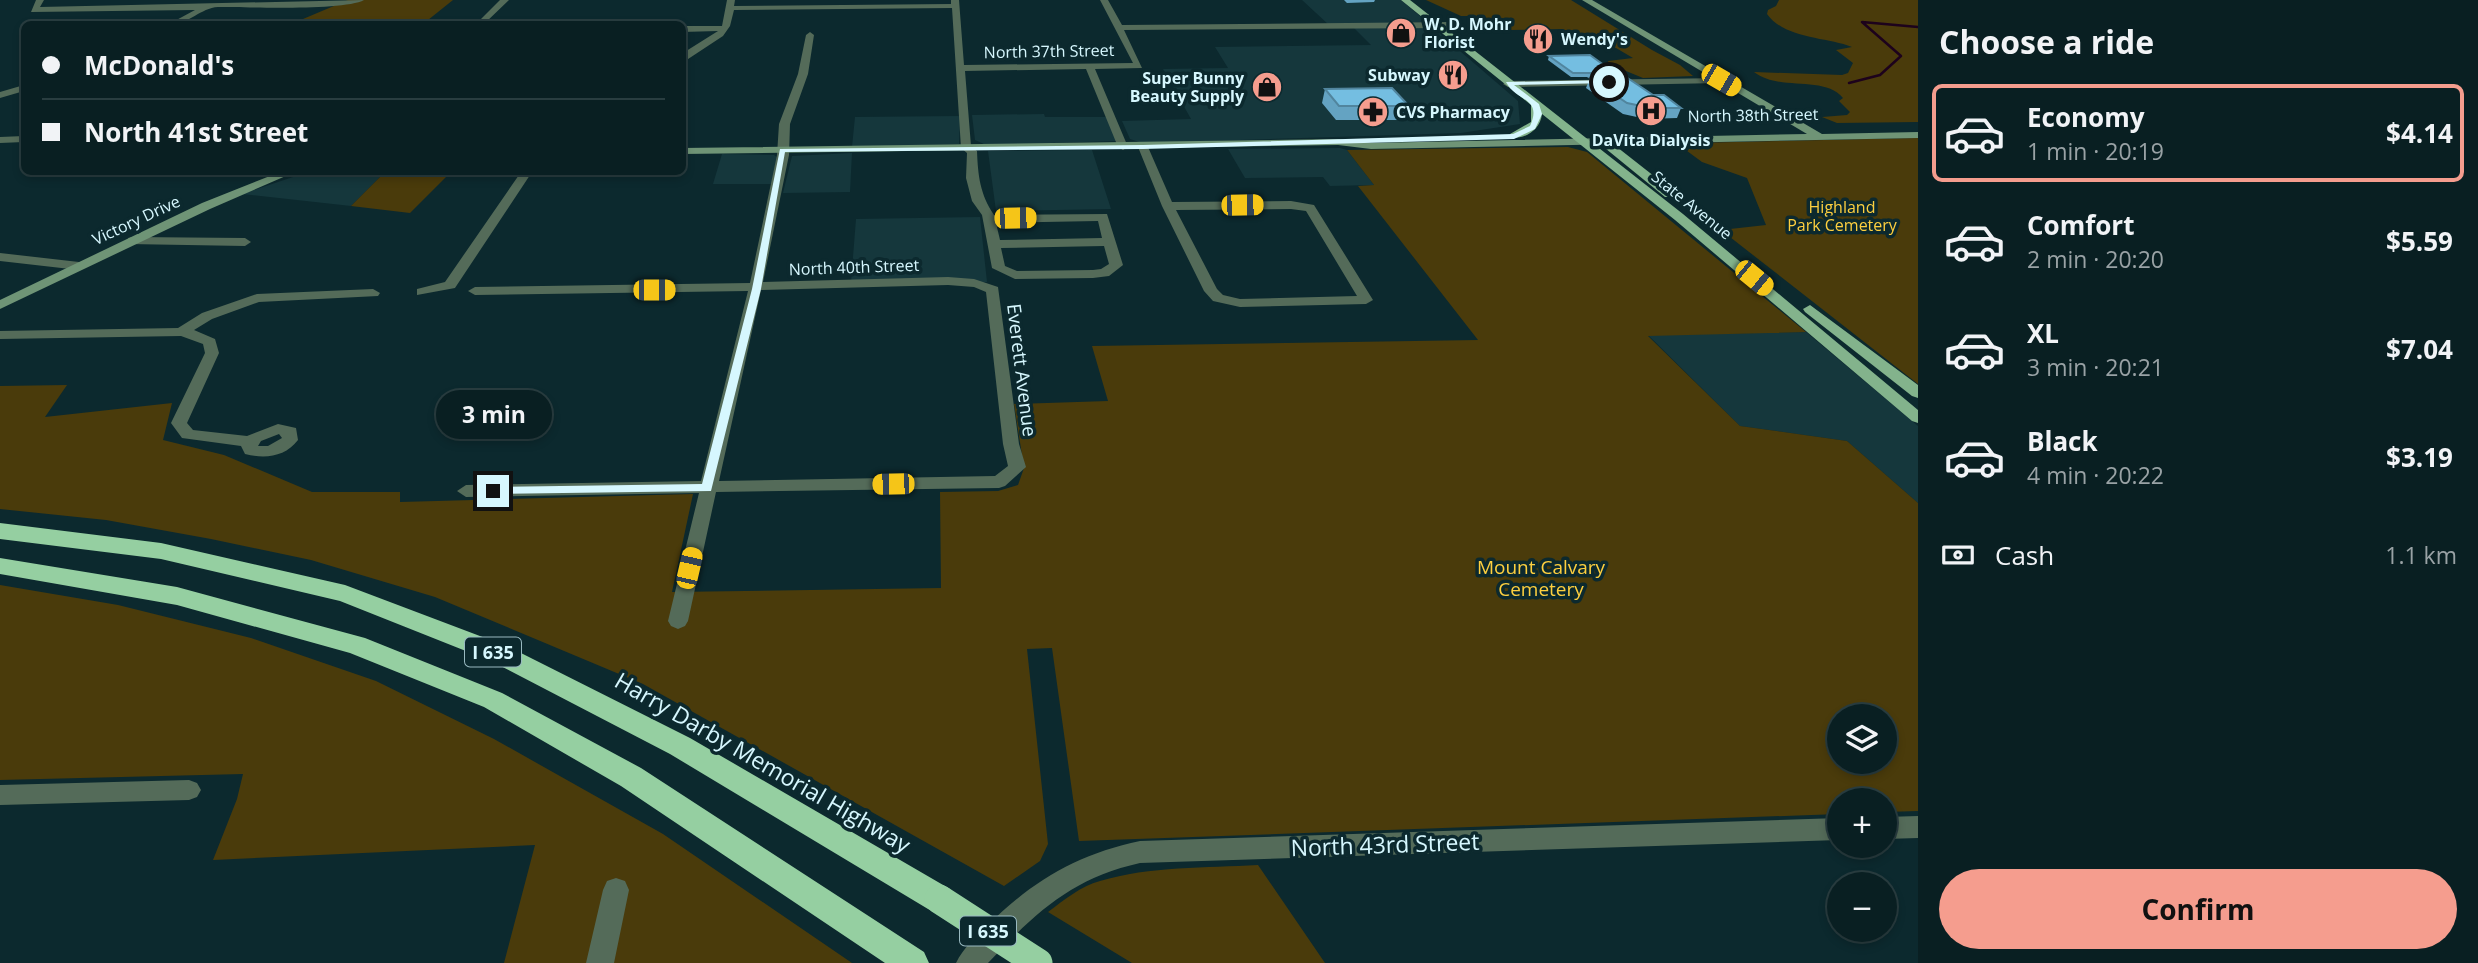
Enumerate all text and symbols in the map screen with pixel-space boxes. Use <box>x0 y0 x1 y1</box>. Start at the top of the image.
place label: W. D. Mohr Florist <box>1424 13 1512 53</box>
shop icon: W. D. Mohr Florist <box>1384 16 1418 50</box>
text: Choose a ride <box>1939 20 2154 63</box>
restaurant icon: Wendy's <box>1521 22 1555 56</box>
place label: Wendy's <box>1561 28 1628 50</box>
street label: North 37th Street <box>984 39 1115 63</box>
text: McDonald's <box>84 47 234 83</box>
restaurant icon: Subway <box>1436 58 1470 92</box>
car <box>1698 60 1745 100</box>
place label: Subway <box>1368 64 1431 86</box>
route start <box>1593 66 1625 98</box>
place label: Super Bunny Beauty Supply <box>1130 67 1245 107</box>
shop icon: Super Bunny Beauty Supply <box>1250 70 1284 104</box>
hospital icon: DaVita Dialysis <box>1634 94 1668 128</box>
pharmacy icon: CVS Pharmacy <box>1356 95 1390 129</box>
text: Economy <box>2027 99 2145 135</box>
place label: CVS Pharmacy <box>1396 101 1511 123</box>
icon: car <box>1943 102 2006 165</box>
street label: North 38th Street <box>1688 103 1819 127</box>
text: North 41st Street <box>84 114 308 150</box>
text: $4.14 <box>2386 115 2453 151</box>
place label: DaVita Dialysis <box>1592 129 1710 151</box>
text: 1 min · 20:19 <box>2027 135 2164 167</box>
street label: State Avenue <box>1647 166 1737 244</box>
street label: Victory Drive <box>89 190 183 250</box>
car <box>1221 194 1264 216</box>
park label: Highland Park Cemetery <box>1787 196 1898 236</box>
car <box>994 207 1037 229</box>
text: Comfort <box>2027 207 2134 243</box>
icon: car <box>1943 210 2006 273</box>
text: $5.59 <box>2386 223 2453 259</box>
text: 2 min · 20:20 <box>2027 243 2164 275</box>
street label: North 40th Street <box>788 254 920 280</box>
car <box>1732 257 1777 299</box>
car <box>634 280 676 301</box>
street label: Everett Avenue <box>1001 302 1043 438</box>
text: XL <box>2027 315 2059 351</box>
icon: car <box>1943 318 2006 381</box>
text: $7.04 <box>2386 331 2453 367</box>
text: 3 min · 20:21 <box>2027 351 2164 383</box>
callout: 3 min <box>435 390 551 438</box>
text: 3 min <box>462 398 526 430</box>
text: Black <box>2027 423 2098 459</box>
icon: car <box>1943 426 2006 489</box>
text: $3.19 <box>2386 439 2453 475</box>
text: 4 min · 20:22 <box>2027 459 2164 491</box>
car <box>872 473 915 495</box>
route end <box>477 475 509 507</box>
icon: cash <box>1939 536 1977 574</box>
text: Cash <box>1995 537 2054 573</box>
text: 1.1 km <box>2385 539 2457 571</box>
car <box>675 545 704 591</box>
park label: Mount Calvary Cemetery <box>1477 554 1606 602</box>
road number: I 635 <box>465 638 521 666</box>
street label: Harry Darby Memorial Highway <box>609 664 917 860</box>
map controls <box>1827 704 1897 942</box>
button: layers <box>1827 704 1897 774</box>
button: + <box>1827 788 1897 858</box>
street label: North 43rd Street <box>1290 825 1480 863</box>
button: Confirm <box>1939 869 2457 949</box>
button: − <box>1827 872 1897 942</box>
road number: I 635 <box>960 916 1016 946</box>

